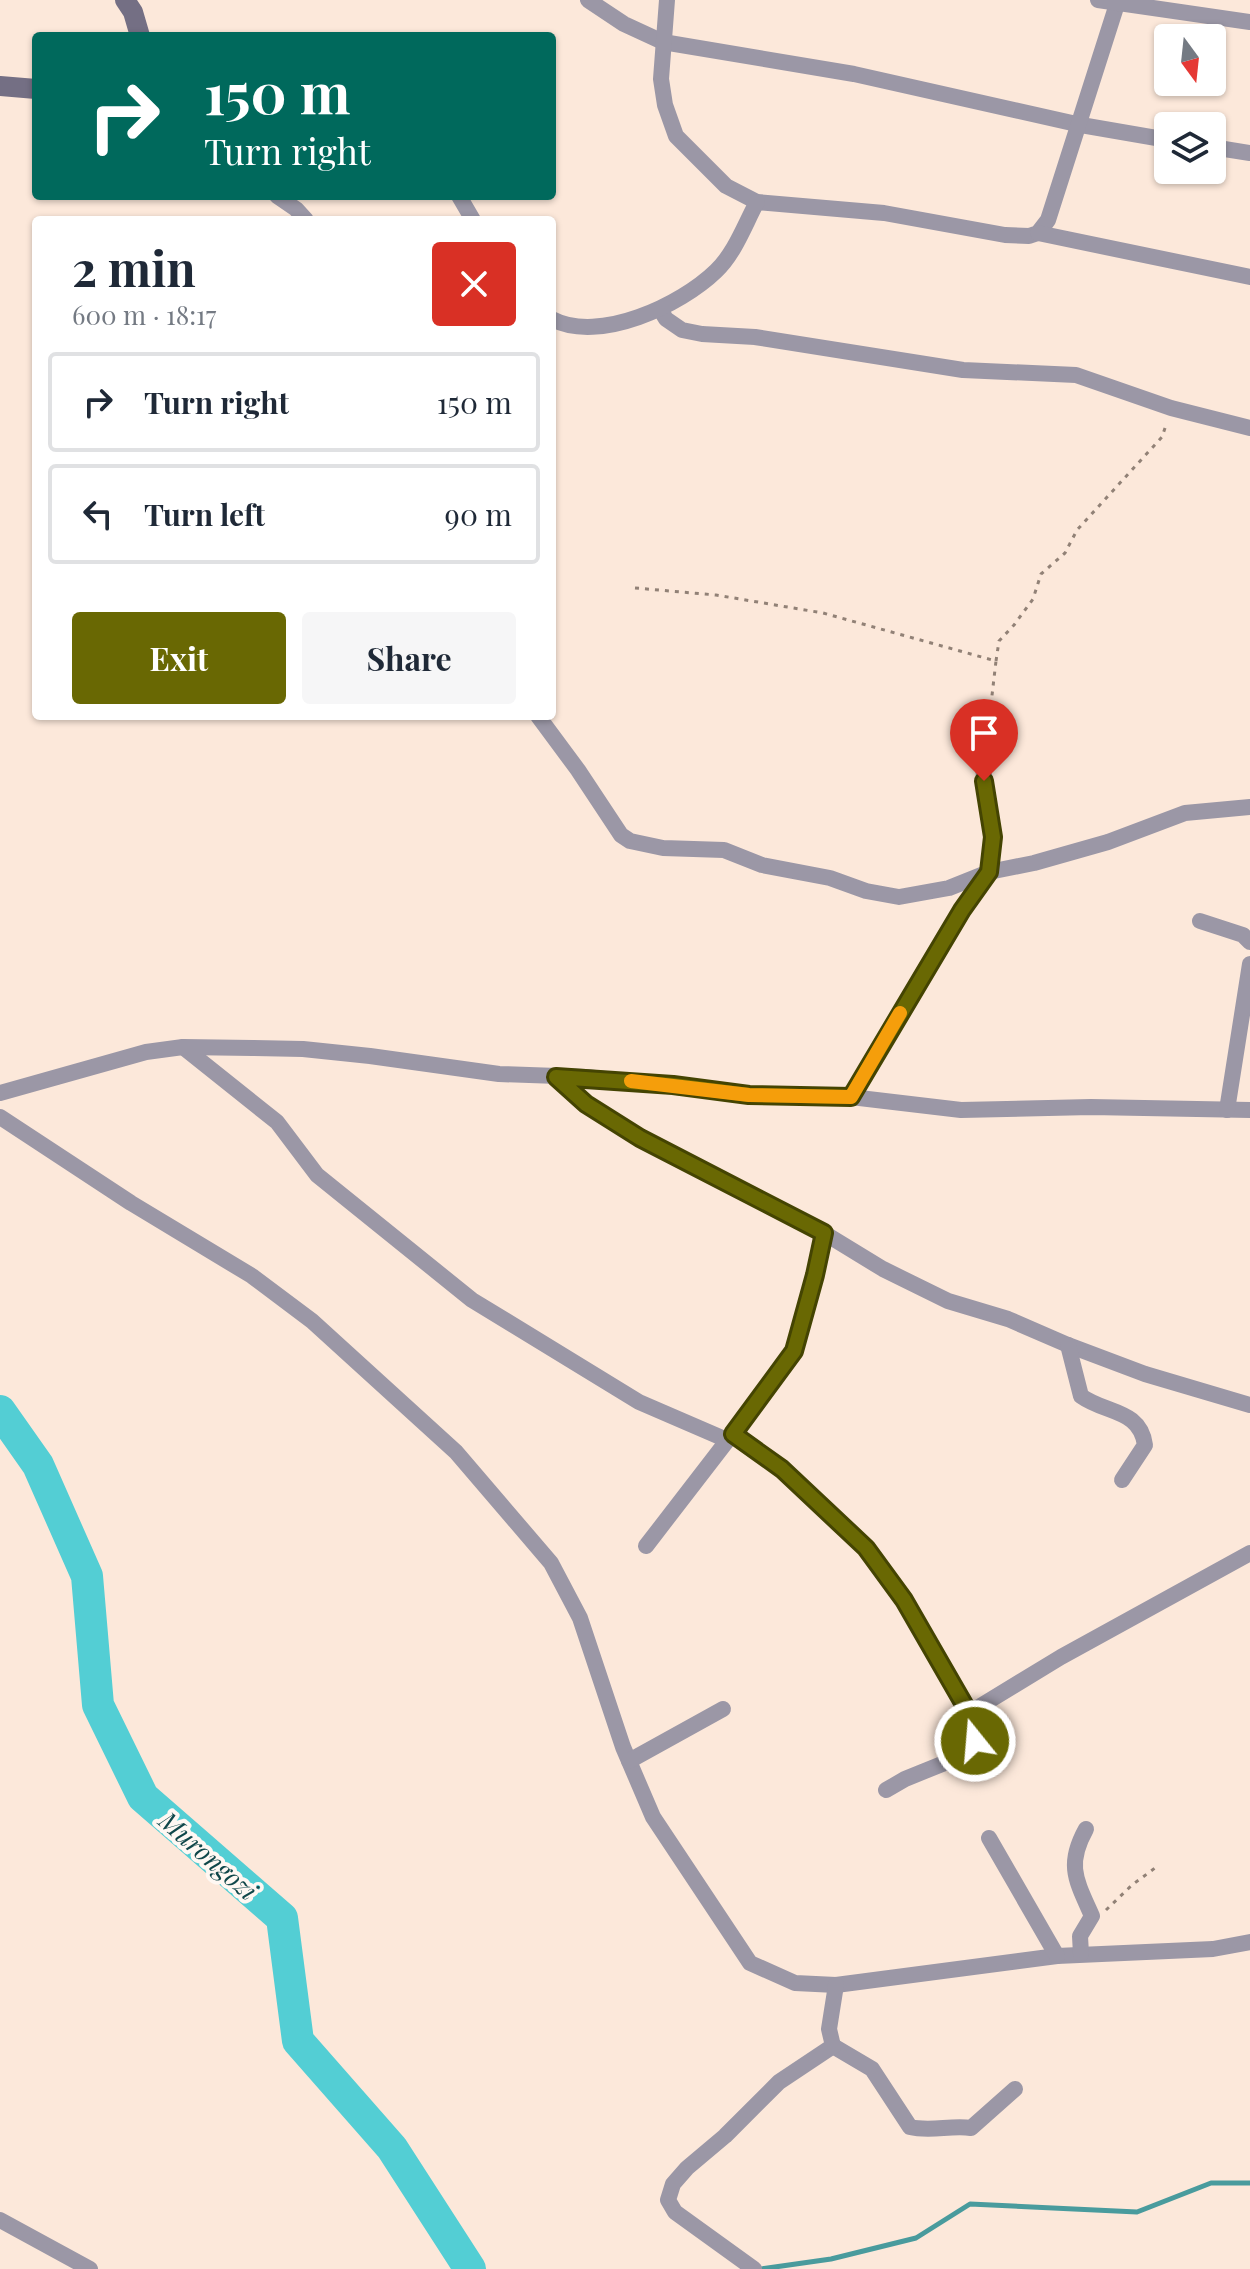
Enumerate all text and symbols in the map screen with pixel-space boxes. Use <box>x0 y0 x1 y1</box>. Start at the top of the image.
north arrow <box>1154 24 1226 96</box>
map controls <box>1154 24 1226 184</box>
text: 150 m <box>204 54 350 129</box>
icon: right <box>72 64 176 168</box>
button: layers <box>1154 112 1226 184</box>
text: Turn right <box>204 126 371 174</box>
text: 2 min <box>72 235 196 299</box>
button: close <box>432 242 516 326</box>
text: 600 m · 18:17 <box>72 297 216 332</box>
icon: right <box>76 380 120 424</box>
text: Turn right <box>144 382 289 422</box>
text: 150 m <box>437 382 512 422</box>
icon: left <box>76 492 120 536</box>
text: Turn left <box>144 494 265 534</box>
text: 90 m <box>445 494 512 534</box>
button: Exit <box>72 612 286 704</box>
button: Share <box>302 612 516 704</box>
pin <box>950 699 1018 781</box>
icon: arrive <box>962 711 1006 755</box>
position arrow <box>933 1699 1017 1783</box>
water label: Murongozi <box>152 1802 266 1908</box>

